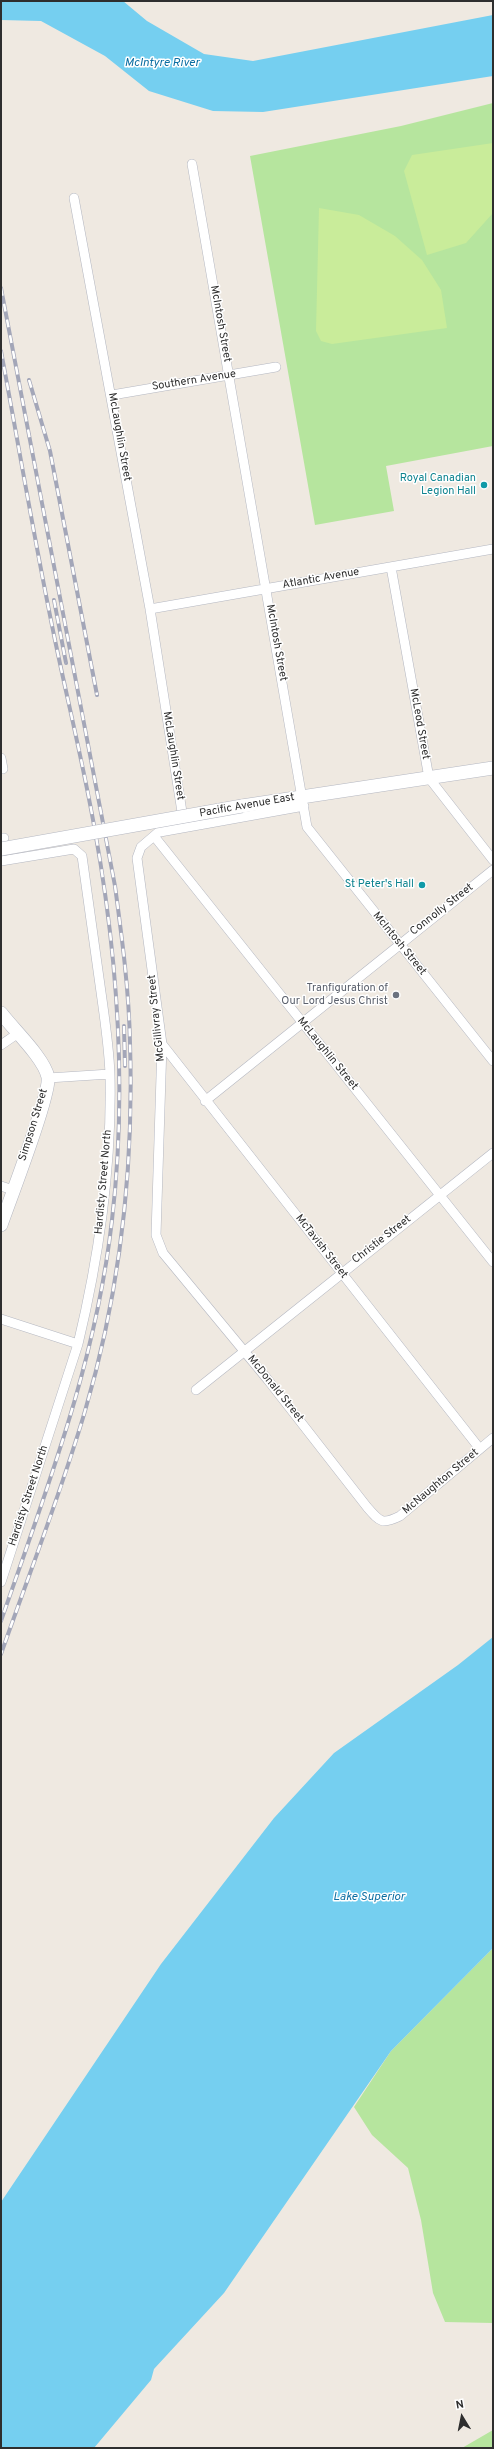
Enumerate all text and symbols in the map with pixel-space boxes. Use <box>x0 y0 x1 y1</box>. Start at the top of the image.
water label: McIntyre River <box>124 57 200 71</box>
street label: McIntosh Street <box>207 285 233 363</box>
street label: Southern Avenue <box>151 368 237 394</box>
street label: McLaughlin Street <box>105 392 133 482</box>
place label: Royal Canadian Legion Hall <box>400 472 476 498</box>
marker: Royal Canadian Legion Hall <box>479 480 489 490</box>
street label: Atlantic Avenue <box>282 566 360 592</box>
street label: McIntosh Street <box>263 604 289 682</box>
street label: McLeod Street <box>406 687 432 761</box>
street label: McLaughlin Street <box>159 711 187 801</box>
street label: Pacific Avenue East <box>198 791 296 821</box>
place label: St Peter's Hall <box>345 878 414 892</box>
marker: St Peter's Hall <box>417 880 427 890</box>
street label: Connolly Street <box>408 881 476 939</box>
street label: McIntosh Street <box>369 910 429 978</box>
street label: McGillivray Street <box>146 974 168 1062</box>
place label: Tranfiguration of Our Lord Jesus Christ <box>281 982 388 1008</box>
marker: Tranfiguration of Our Lord Jesus Christ <box>391 990 401 1000</box>
street label: McLaughlin Street <box>294 1015 360 1093</box>
street label: Simpson Street <box>17 1087 51 1163</box>
street label: Hardisty Street North <box>93 1129 115 1235</box>
street label: McTavish Street <box>292 1212 350 1282</box>
street label: Christie Street <box>350 1213 414 1267</box>
street label: McDonald Street <box>244 1353 306 1425</box>
street label: Hardisty Street North <box>6 1444 52 1548</box>
street label: McNaughton Street <box>400 1446 482 1518</box>
water label: Lake Superior <box>333 1891 405 1905</box>
north arrow <box>442 2397 482 2437</box>
text: N <box>455 2398 465 2413</box>

